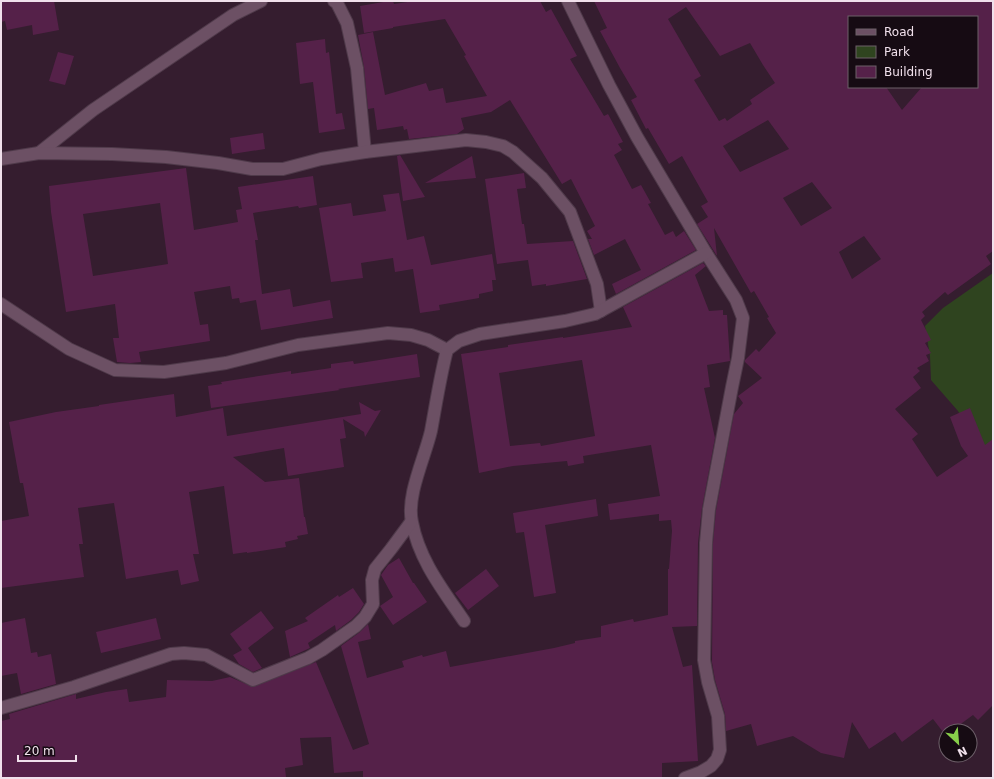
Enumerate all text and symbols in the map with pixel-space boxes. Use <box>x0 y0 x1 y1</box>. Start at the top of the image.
legend <box>848 16 978 88</box>
text: Road <box>884 25 914 39</box>
text: Park <box>884 45 910 59</box>
text: Building <box>884 65 933 79</box>
north arrow <box>938 723 978 763</box>
scale bar <box>18 737 76 763</box>
text: 20 m <box>24 744 55 758</box>
text: N <box>955 744 969 759</box>

